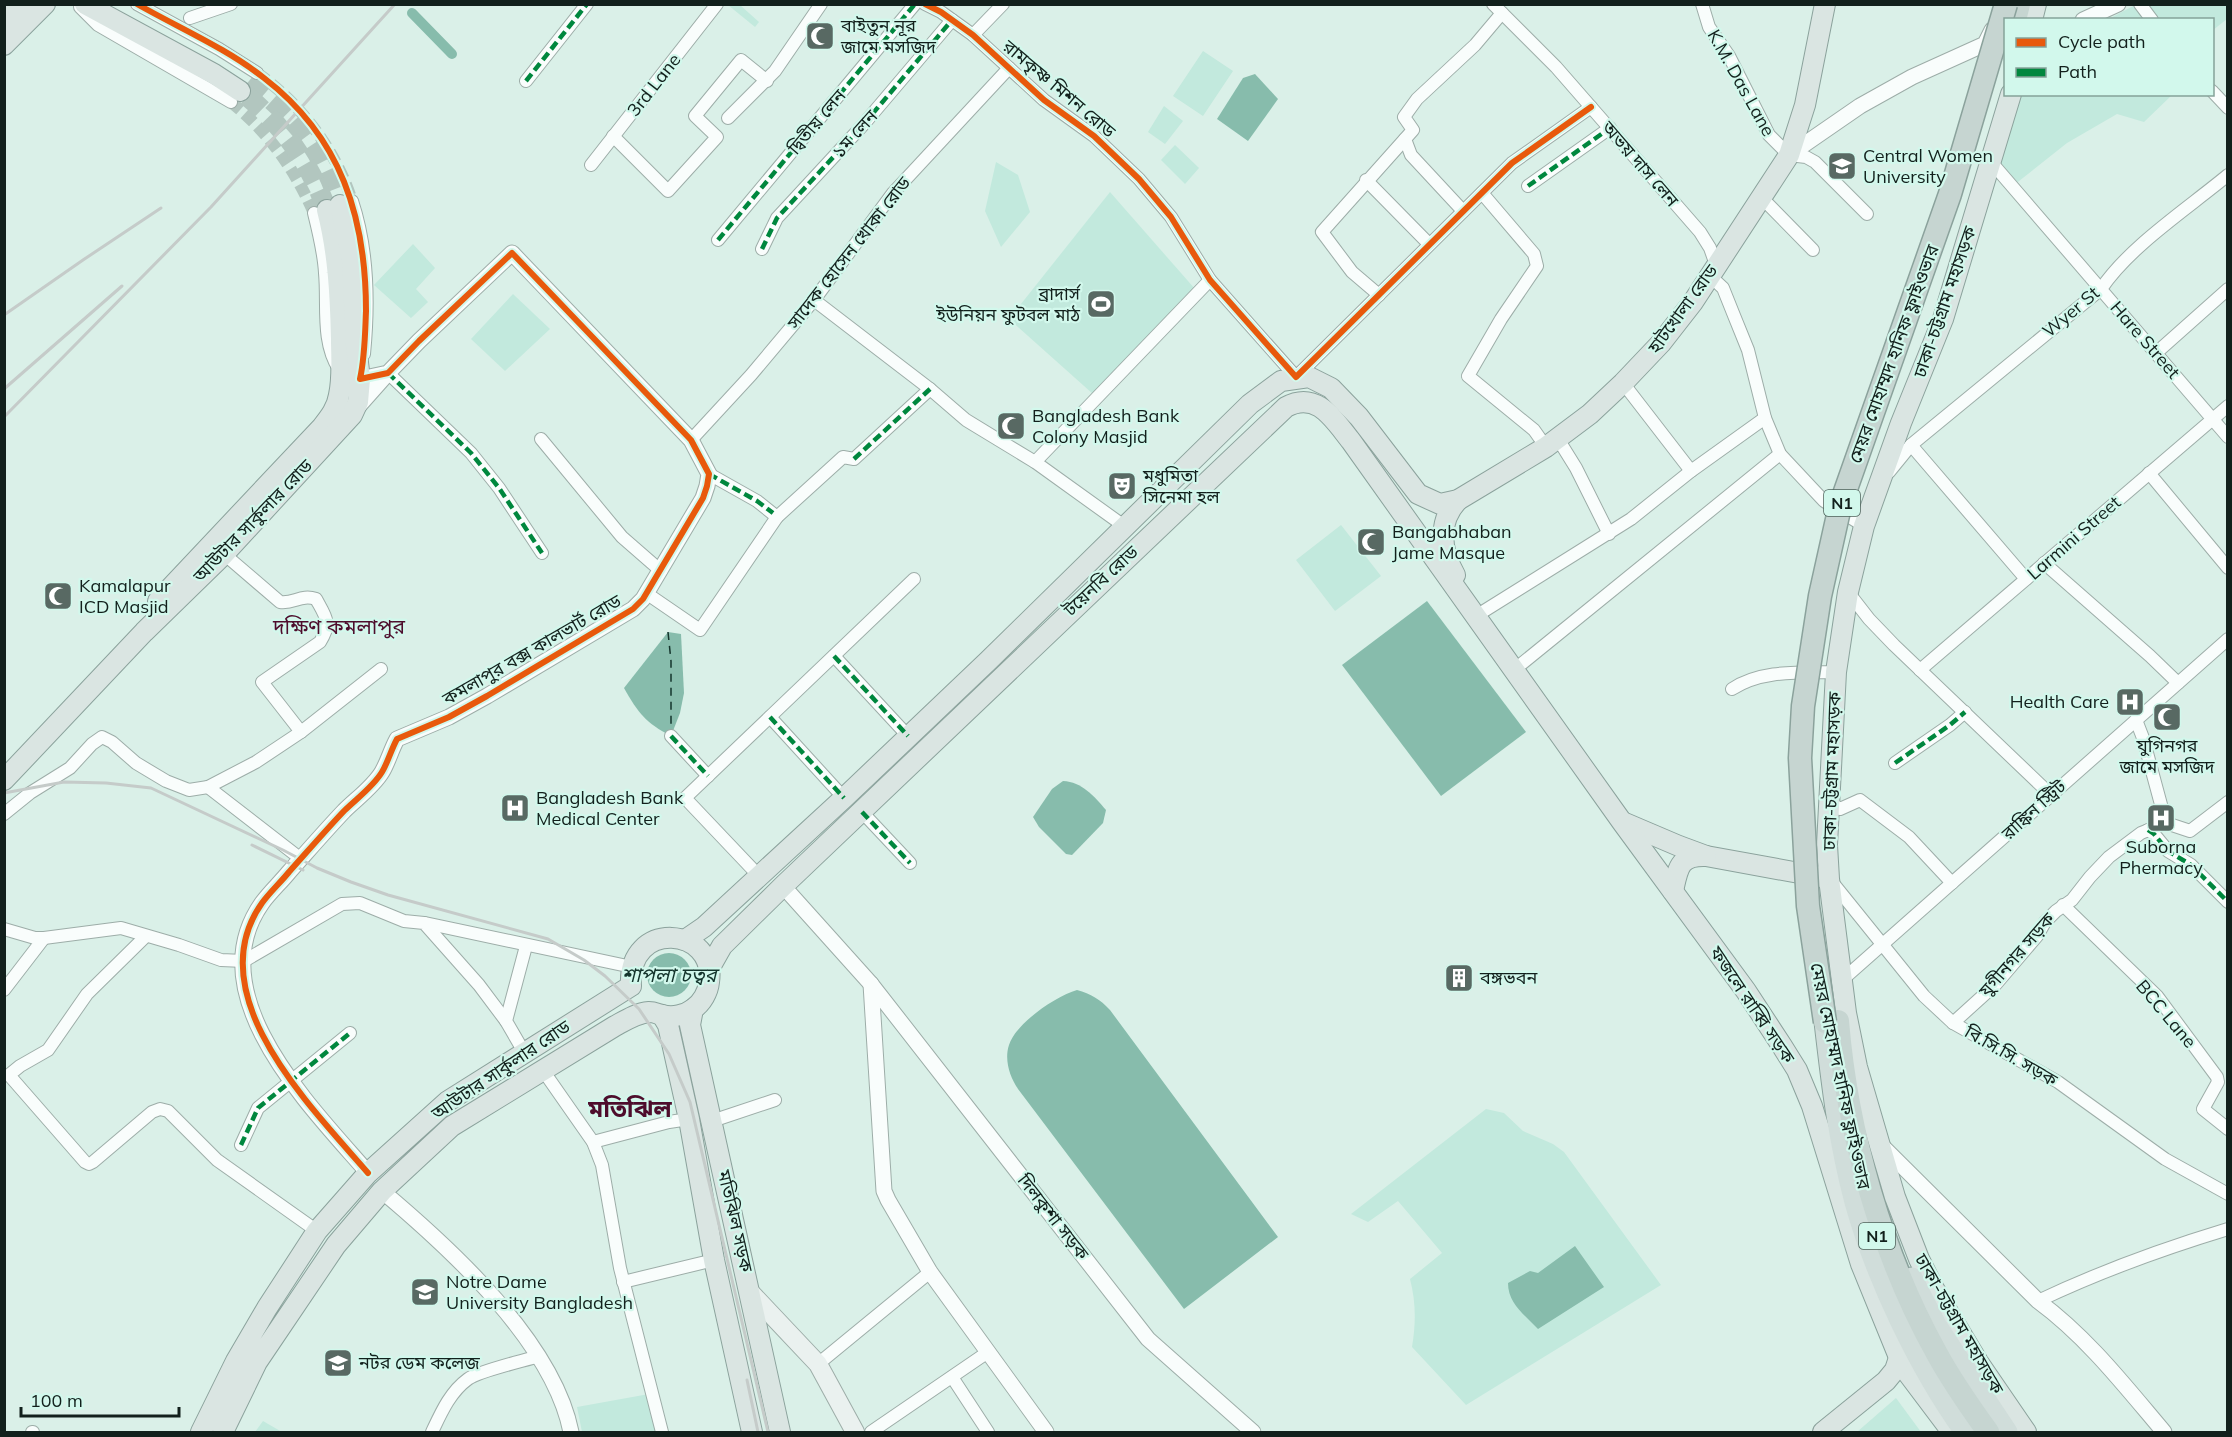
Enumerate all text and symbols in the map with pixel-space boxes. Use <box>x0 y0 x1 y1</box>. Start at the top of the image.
place label: বাইতুন নূর জামে মসজিদ <box>840 14 937 58</box>
legend <box>2004 18 2214 96</box>
mosque icon: বাইতুন নূর জামে মসজিদ <box>804 20 836 52</box>
street label: K.M. Das Lane <box>1703 25 1780 140</box>
text: Cycle path <box>2058 30 2145 53</box>
street label: রামকৃষ্ণ মিশন রোড <box>998 34 1121 143</box>
street label: 3rd Lane <box>622 49 685 121</box>
text: Path <box>2058 60 2097 83</box>
street label: দ্বিতীয় লেন <box>782 83 851 160</box>
street label: ১ম লেন <box>827 104 883 162</box>
street label: অভয় দাস লেন <box>1596 115 1685 212</box>
place label: Central Women University <box>1863 144 1993 188</box>
school or university icon: Central Women University <box>1826 150 1858 182</box>
street label: সাদেক হোসেন খোকা রোড <box>781 172 915 334</box>
street label: ঢাকা-চট্টগ্রাম মহাসড়ক <box>1908 223 1981 381</box>
street label: মেয়র মোহাম্মদ হানিফ ফ্লাইওভার <box>1843 241 1944 466</box>
street label: হাটখোলা রোড <box>1642 260 1723 358</box>
street label: Wyer St <box>2037 281 2104 342</box>
place label: ব্রাদার্স ইউনিয়ন ফুটবল মাঠ <box>935 282 1082 326</box>
sports icon: ব্রাদার্স ইউনিয়ন ফুটবল মাঠ <box>1085 288 1117 320</box>
street label: Hare Street <box>2105 296 2185 383</box>
place label: Bangladesh Bank Colony Masjid <box>1032 404 1180 448</box>
mosque icon: Bangladesh Bank Colony Masjid <box>995 410 1027 442</box>
street label: আউটার সার্কুলার রোড <box>187 454 317 588</box>
place label: মধুমিতা সিনেমা হল <box>1142 464 1220 508</box>
theatre icon: মধুমিতা সিনেমা হল <box>1106 470 1138 502</box>
road number: N1 <box>1824 490 1860 516</box>
street label: Larmini Street <box>2022 491 2125 585</box>
place label: Bangabhaban Jame Masque <box>1392 520 1512 564</box>
mosque icon: Bangabhaban Jame Masque <box>1355 526 1387 558</box>
street label: টয়েনবি রোড <box>1058 540 1143 622</box>
place label: Kamalapur ICD Masjid <box>79 574 171 618</box>
mosque icon: Kamalapur ICD Masjid <box>42 580 74 612</box>
street label: কমলাপুর বক্স কালভার্ট রোড <box>437 589 625 711</box>
district label: দক্ষিণ কমলাপুর <box>272 613 405 639</box>
hospital icon: Health Care <box>2114 686 2146 718</box>
place label: Health Care <box>2010 690 2109 713</box>
street label: ঢাকা-চট্টগ্রাম মহাসড়ক <box>1817 691 1846 852</box>
mosque icon: যুগিনগর জামে মসজিদ <box>2151 701 2183 733</box>
place label: যুগিনগর জামে মসজিদ <box>2118 734 2216 778</box>
street label: রাঙ্কিন স্ট্রিট <box>1996 774 2071 845</box>
place label: Bangladesh Bank Medical Center <box>536 786 684 830</box>
hospital icon: Bangladesh Bank Medical Center <box>499 792 531 824</box>
hospital icon: Suborna Phermacy <box>2145 802 2177 834</box>
place label: Suborna Phermacy <box>2119 835 2203 879</box>
street label: যুগীনগর সড়ক <box>1973 907 2060 1002</box>
street label: ফজলে রাব্বি সড়ক <box>1704 941 1800 1068</box>
street label: মেয়র মোহাম্মদ হানিফ ফ্লাইওভার <box>1805 961 1876 1191</box>
water label: শাপলা চত্বর <box>622 962 721 987</box>
building icon: বঙ্গভবন <box>1443 962 1475 994</box>
place label: বঙ্গভবন <box>1479 966 1538 989</box>
street label: BCC Lane <box>2131 975 2202 1053</box>
street label: আউটার সার্কুলার রোড <box>426 1015 575 1125</box>
street label: বি.সি.সি. সড়ক <box>1960 1019 2062 1092</box>
district label: মতিঝিল <box>587 1093 673 1123</box>
street label: মতিঝিল সড়ক <box>712 1167 759 1275</box>
street label: দিলকুশা সড়ক <box>1012 1168 1094 1265</box>
road number: N1 <box>1859 1223 1895 1249</box>
street label: ঢাকা-চট্টগ্রাম মহাসড়ক <box>1909 1249 2009 1399</box>
place label: Notre Dame University Bangladesh <box>446 1270 633 1314</box>
school or university icon: Notre Dame University Bangladesh <box>409 1276 441 1308</box>
school or university icon: নটর ডেম কলেজ <box>322 1347 354 1379</box>
place label: নটর ডেম কলেজ <box>358 1351 480 1374</box>
scale bar <box>21 1380 178 1418</box>
text: 100 m <box>30 1389 83 1412</box>

